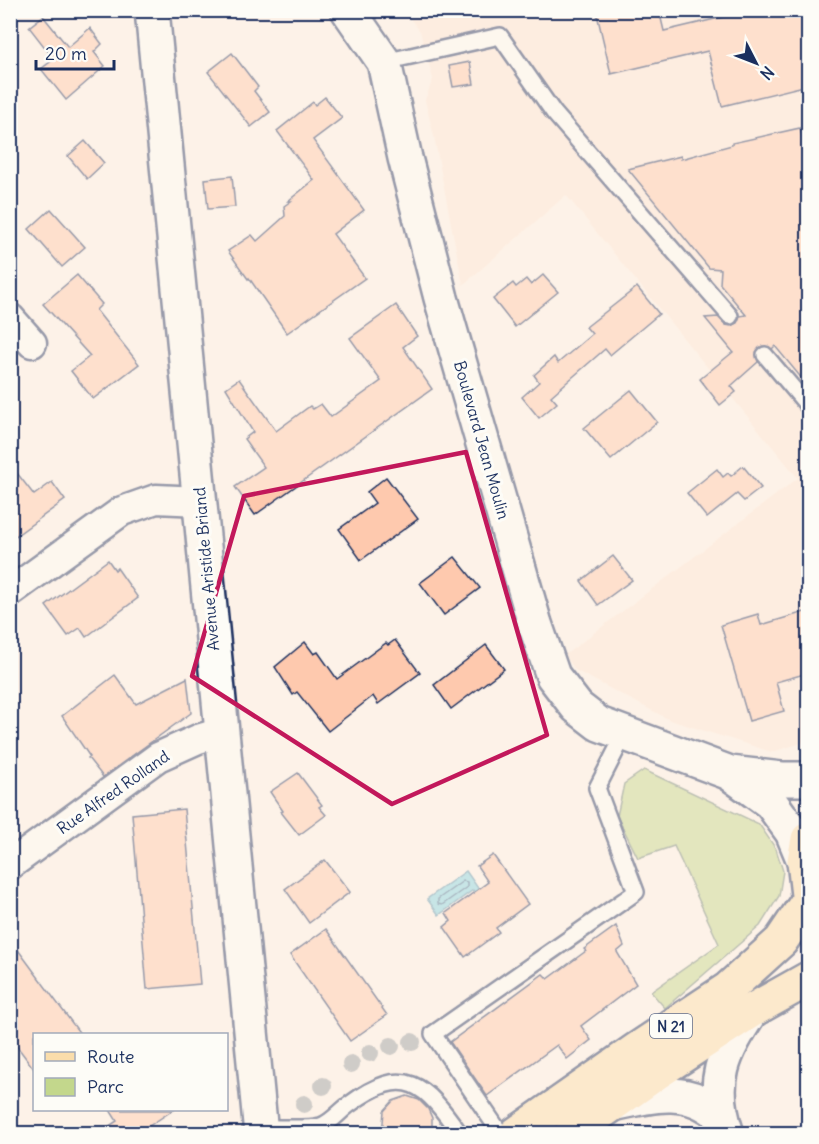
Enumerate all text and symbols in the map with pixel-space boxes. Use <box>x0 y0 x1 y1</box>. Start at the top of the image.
scale bar <box>36 33 114 71</box>
north arrow <box>726 33 786 93</box>
text: 20 m <box>45 42 87 65</box>
text: N <box>756 62 778 84</box>
street label: Boulevard Jean Moulin <box>450 358 514 522</box>
street label: Avenue Aristide Briand <box>189 486 223 652</box>
street label: Rue Alfred Rolland <box>53 746 173 838</box>
road number: N 21 <box>650 1014 692 1038</box>
legend <box>33 1033 228 1111</box>
text: Route <box>87 1045 135 1068</box>
text: Parc <box>87 1075 124 1098</box>

